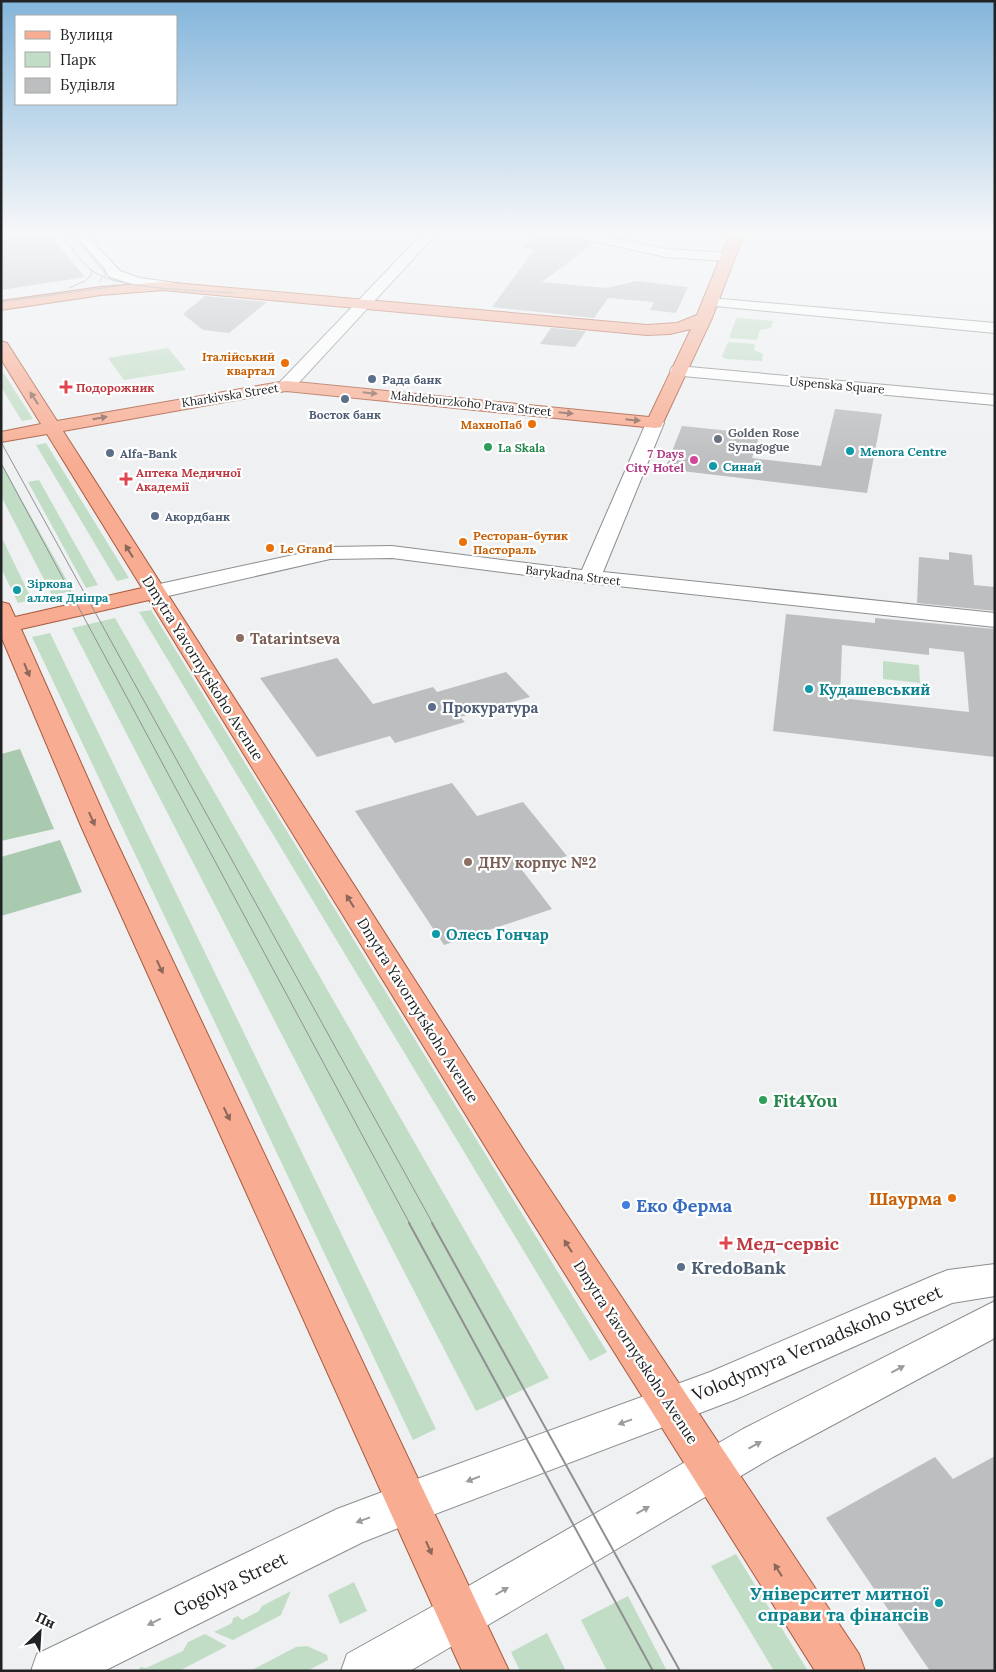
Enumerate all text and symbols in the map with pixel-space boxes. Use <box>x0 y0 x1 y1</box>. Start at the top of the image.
legend <box>15 15 178 105</box>
text: Вулиця <box>60 25 113 44</box>
text: Парк <box>60 50 96 69</box>
text: Будівля <box>60 75 115 94</box>
place label: Італійський квартал <box>202 349 275 378</box>
marker: Італійський квартал <box>279 357 291 369</box>
place label: Рада банк <box>382 372 442 387</box>
marker: Рада банк <box>366 373 378 385</box>
street label: Uspenska Square <box>789 373 886 397</box>
place label: Подорожник <box>76 380 154 395</box>
street label: Kharkivska Street <box>180 380 280 410</box>
marker: Подорожник <box>60 381 72 393</box>
street label: Mahdeburzkoho Prava Street <box>390 387 553 419</box>
one-way arrow <box>362 389 378 397</box>
one-way arrow <box>30 391 39 405</box>
marker: Восток банк <box>339 393 351 405</box>
place label: Восток банк <box>309 407 381 422</box>
one-way arrow <box>559 409 575 417</box>
one-way arrow <box>92 414 108 422</box>
one-way arrow <box>625 416 641 424</box>
place label: МахноПаб <box>461 417 522 432</box>
marker: МахноПаб <box>526 418 538 430</box>
place label: Golden Rose Synagogue <box>728 425 800 454</box>
marker: Golden Rose Synagogue <box>712 433 724 445</box>
place label: La Skala <box>498 440 546 455</box>
marker: La Skala <box>482 441 494 453</box>
place label: Menora Centre <box>860 444 947 459</box>
marker: Menora Centre <box>844 445 856 457</box>
place label: Alfa-Bank <box>120 446 177 461</box>
place label: 7 Days City Hotel <box>626 446 684 475</box>
marker: Alfa-Bank <box>104 447 116 459</box>
marker: 7 Days City Hotel <box>688 454 700 466</box>
place label: Синай <box>723 459 761 474</box>
marker: Синай <box>707 460 719 472</box>
place label: Аптека Медичної Академії <box>136 465 241 494</box>
marker: Аптека Медичної Академії <box>120 473 132 485</box>
place label: Акордбанк <box>165 509 230 524</box>
marker: Акордбанк <box>149 510 161 522</box>
place label: Ресторан-бутик Пастораль <box>473 528 568 557</box>
marker: Ресторан-бутик Пастораль <box>457 536 469 548</box>
place label: Le Grand <box>280 541 333 556</box>
marker: Le Grand <box>264 542 276 554</box>
one-way arrow <box>124 544 134 558</box>
street label: Barykadna Street <box>525 562 622 588</box>
street label: Dmytra Yavornytskoho Avenue <box>138 572 268 764</box>
place label: Зіркова аллея Дніпра <box>27 576 109 605</box>
marker: Зіркова аллея Дніпра <box>11 584 23 596</box>
place label: Tatarintseva <box>250 629 340 648</box>
marker: Tatarintseva <box>234 632 246 644</box>
one-way arrow <box>23 663 31 678</box>
place label: Кудашевський <box>819 680 930 699</box>
marker: Кудашевський <box>803 683 815 695</box>
place label: Прокуратура <box>442 698 539 717</box>
marker: Прокуратура <box>426 701 438 713</box>
one-way arrow <box>88 812 96 826</box>
place label: ДНУ корпус №2 <box>478 853 596 872</box>
marker: ДНУ корпус №2 <box>462 856 474 868</box>
one-way arrow <box>346 895 355 908</box>
street label: Dmytra Yavornytskoho Avenue <box>353 914 483 1106</box>
place label: Олесь Гончар <box>446 925 549 944</box>
marker: Олесь Гончар <box>430 928 442 940</box>
one-way arrow <box>156 960 164 974</box>
place label: Fit4You <box>773 1089 838 1112</box>
marker: Fit4You <box>757 1094 769 1106</box>
one-way arrow <box>223 1107 231 1122</box>
place label: Шаурма <box>869 1187 943 1210</box>
marker: Шаурма <box>946 1192 958 1204</box>
place label: Еко Ферма <box>636 1194 733 1217</box>
marker: Еко Ферма <box>620 1199 632 1211</box>
place label: Мед-сервіс <box>736 1232 840 1255</box>
marker: Мед-сервіс <box>720 1237 732 1249</box>
one-way arrow <box>563 1239 572 1253</box>
place label: KredoBank <box>691 1256 786 1279</box>
street label: Dmytra Yavornytskoho Avenue <box>570 1257 702 1447</box>
marker: KredoBank <box>675 1261 687 1273</box>
street label: Volodymyra Vernadskoho Street <box>688 1280 946 1407</box>
one-way arrow <box>891 1365 906 1373</box>
one-way arrow <box>617 1418 632 1426</box>
one-way arrow <box>747 1441 762 1449</box>
one-way arrow <box>465 1475 480 1483</box>
one-way arrow <box>636 1505 649 1514</box>
one-way arrow <box>355 1516 370 1524</box>
one-way arrow <box>425 1541 433 1555</box>
street label: Gogolya Street <box>169 1546 291 1622</box>
one-way arrow <box>773 1564 783 1577</box>
place label: Університет митної справи та фінансів <box>750 1582 929 1626</box>
one-way arrow <box>495 1586 508 1595</box>
marker: Університет митної справи та фінансів <box>933 1597 945 1609</box>
north arrow <box>15 1607 65 1657</box>
text: Пн <box>33 1608 58 1633</box>
one-way arrow <box>147 1618 161 1626</box>

